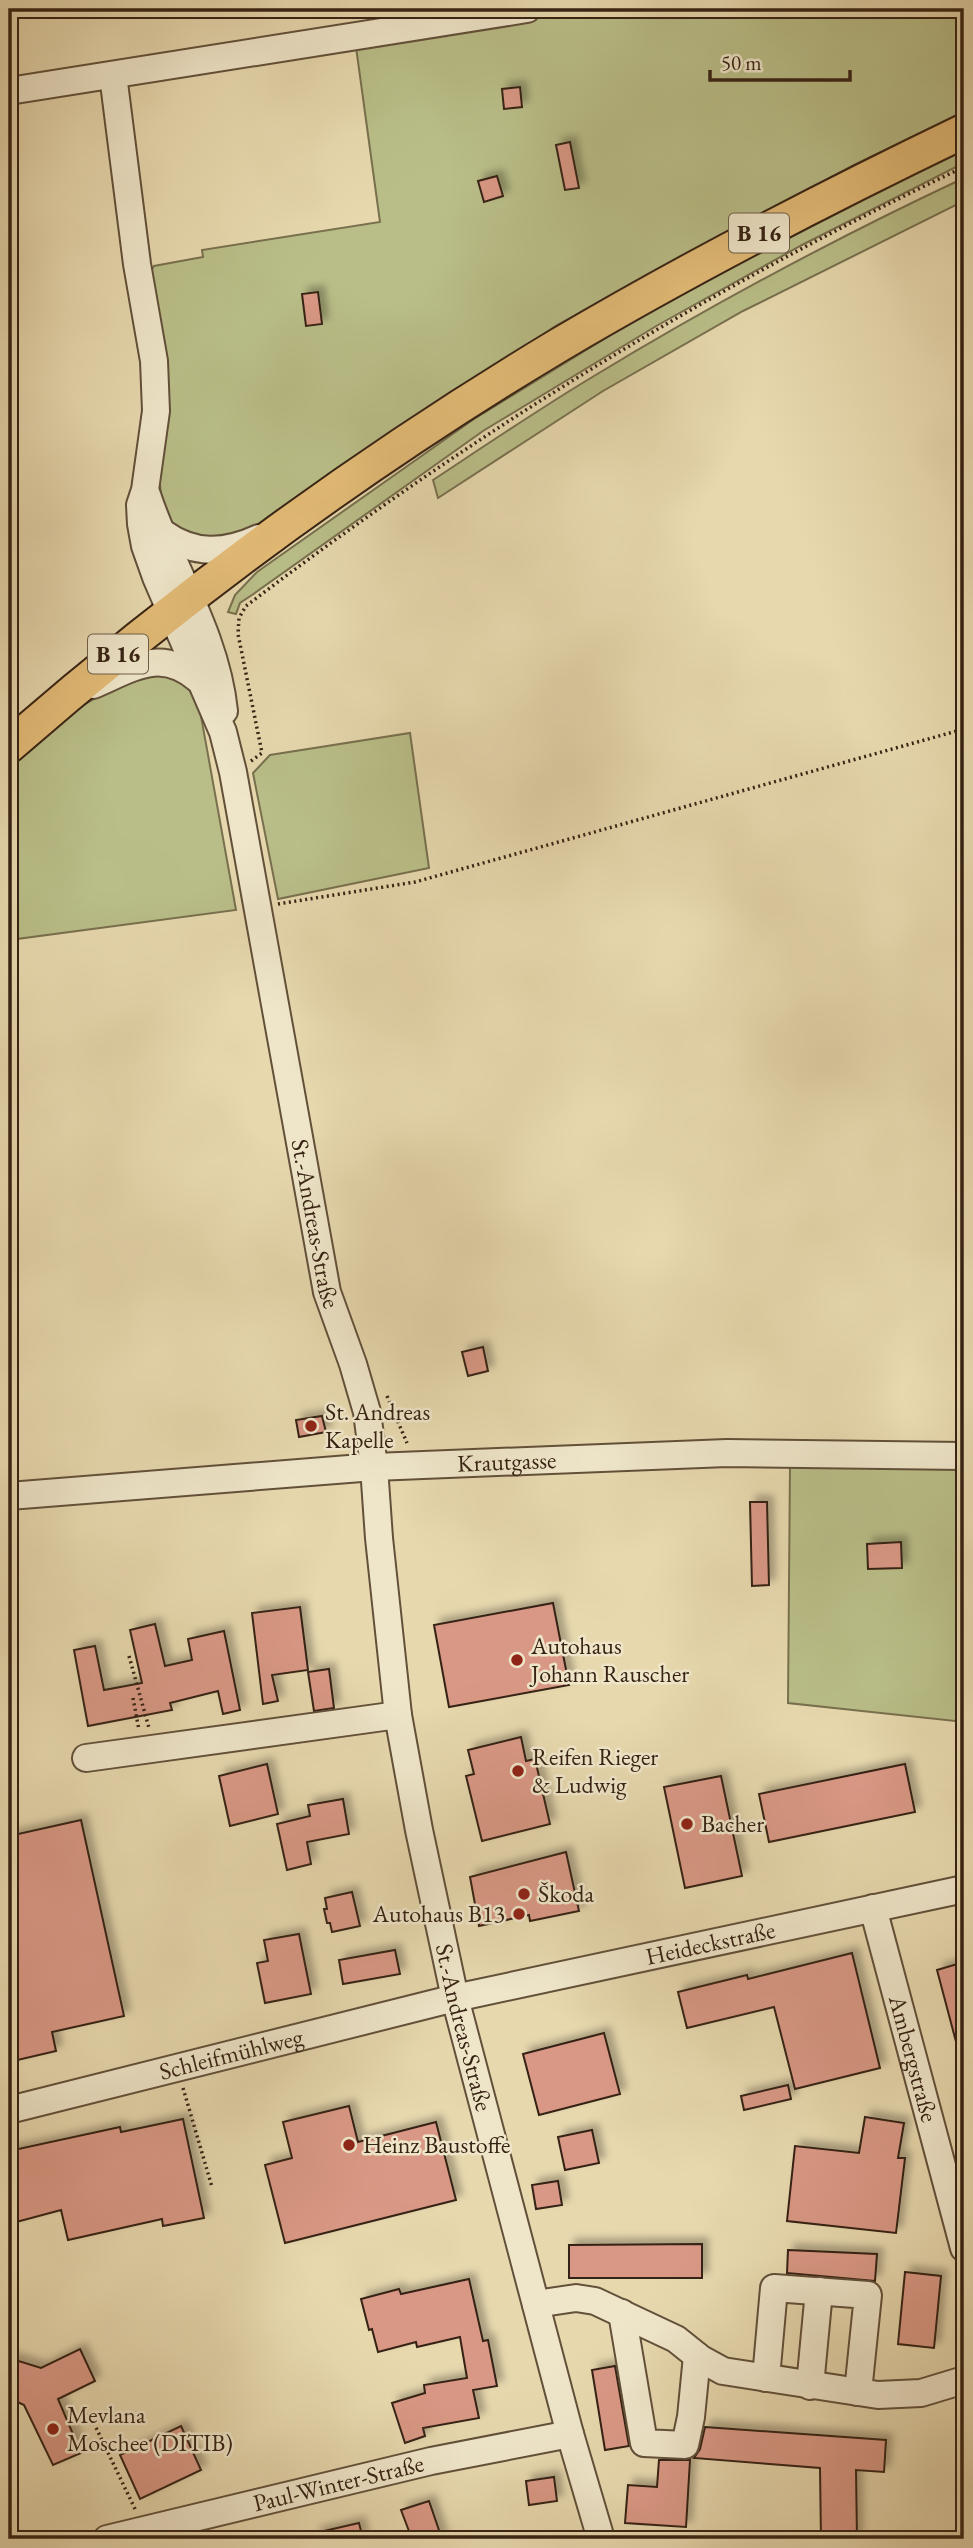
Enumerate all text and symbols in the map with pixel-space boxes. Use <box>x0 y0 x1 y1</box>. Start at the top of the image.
scale bar <box>710 38 850 82</box>
text: 50 m <box>721 49 762 76</box>
road number: B 16 <box>729 214 789 252</box>
road number: B 16 <box>88 634 148 674</box>
street label: St.-Andreas-Straße <box>285 1137 348 1312</box>
place label: St. Andreas Kapelle <box>325 1396 430 1455</box>
marker: St. Andreas Kapelle <box>303 1418 319 1434</box>
street label: Krautgasse <box>457 1444 557 1479</box>
place label: Autohaus Johann Rauscher <box>529 1630 689 1689</box>
marker: Autohaus Johann Rauscher <box>509 1652 525 1668</box>
place label: Reifen Rieger & Ludwig <box>532 1741 658 1800</box>
marker: Reifen Rieger & Ludwig <box>510 1763 526 1779</box>
place label: Bacher <box>701 1808 764 1839</box>
marker: Bacher <box>679 1816 695 1832</box>
place label: Škoda <box>538 1878 594 1909</box>
marker: Škoda <box>516 1886 532 1902</box>
place label: Autohaus B13 <box>371 1898 505 1929</box>
marker: Autohaus B13 <box>511 1906 527 1922</box>
street label: Heideckstraße <box>643 1914 778 1972</box>
street label: St.-Andreas-Straße <box>429 1941 500 2114</box>
street label: Ambergstraße <box>882 1991 946 2125</box>
street label: Schleifmühlweg <box>156 2021 307 2087</box>
place label: Heinz Baustoffe <box>363 2129 510 2160</box>
marker: Heinz Baustoffe <box>341 2137 357 2153</box>
place label: Mevlana Moschee (DITIB) <box>67 2399 233 2458</box>
marker: Mevlana Moschee (DITIB) <box>45 2421 61 2437</box>
street label: Paul-Winter-Straße <box>250 2447 427 2518</box>

